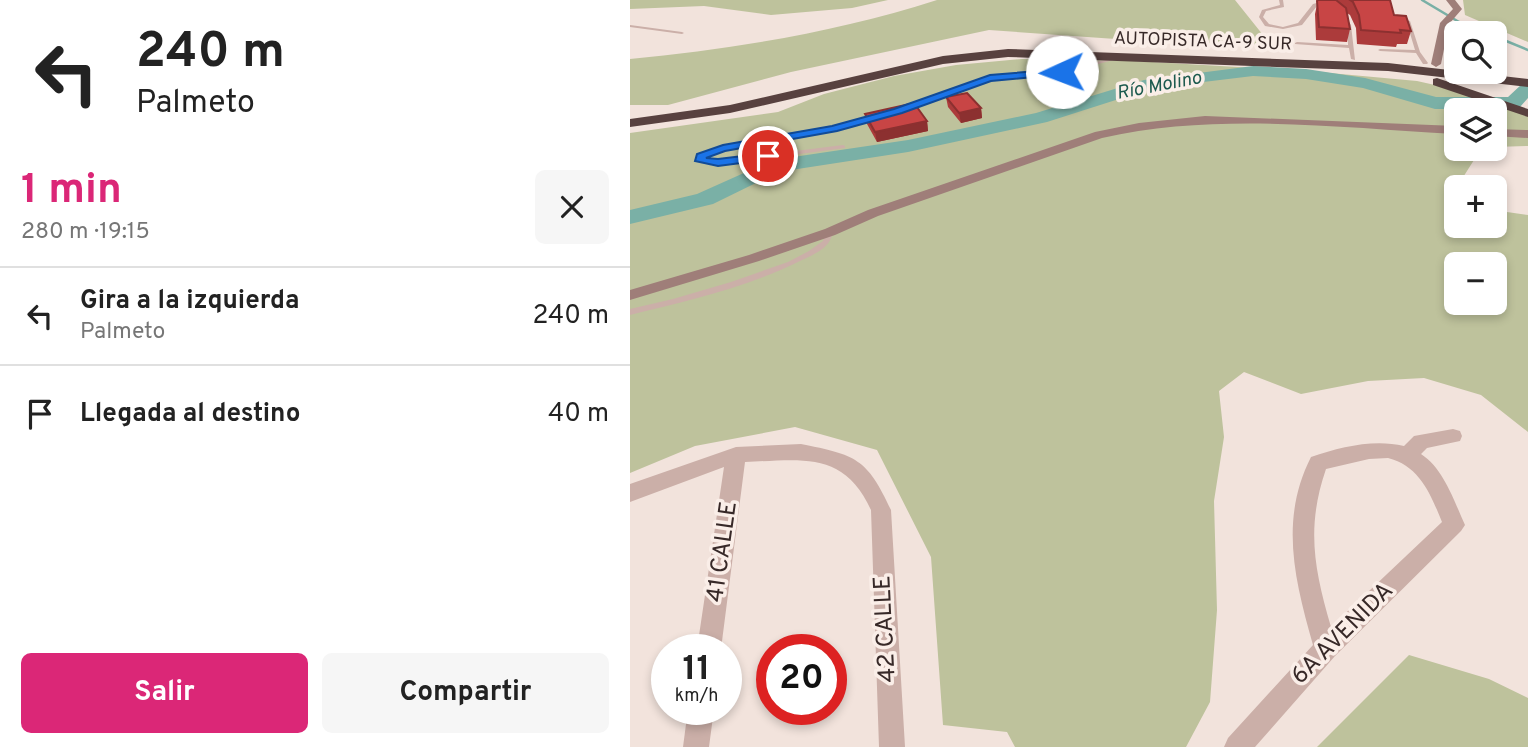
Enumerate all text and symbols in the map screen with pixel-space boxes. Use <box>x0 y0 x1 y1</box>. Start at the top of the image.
map controls <box>1444 21 1507 315</box>
button: search <box>1444 21 1507 84</box>
text: 240 m <box>136 23 285 85</box>
street label: AUTOPISTA CA-9 SUR <box>1114 27 1292 57</box>
icon: left <box>21 28 112 119</box>
position arrow <box>1025 35 1099 109</box>
water label: Río Molino <box>1115 66 1204 106</box>
text: Palmeto <box>136 84 255 124</box>
button: layers <box>1444 98 1507 161</box>
pin <box>738 126 798 186</box>
icon: arrive <box>749 137 787 175</box>
text: 1 min <box>21 165 122 218</box>
button: close <box>535 170 609 244</box>
button: + <box>1444 175 1507 238</box>
text: 280 m · 19:15 <box>21 218 150 247</box>
button: − <box>1444 252 1507 315</box>
text: Gira a la izquierda <box>80 285 299 318</box>
icon: left <box>21 297 59 335</box>
text: 240 m <box>532 300 609 333</box>
text: Palmeto <box>80 318 165 347</box>
icon: arrive <box>21 395 59 433</box>
text: Llegada al destino <box>80 398 300 431</box>
text: 40 m <box>548 398 609 431</box>
street label: 41 CALLE <box>701 500 745 604</box>
street label: 42 CALLE <box>868 575 904 683</box>
street label: 6A AVENIDA <box>1286 577 1400 691</box>
speed limit sign: 20 <box>756 634 847 725</box>
text: 11 <box>683 648 711 692</box>
button: Salir <box>21 653 308 733</box>
button: Compartir <box>322 653 609 733</box>
text: km/h <box>675 685 718 708</box>

